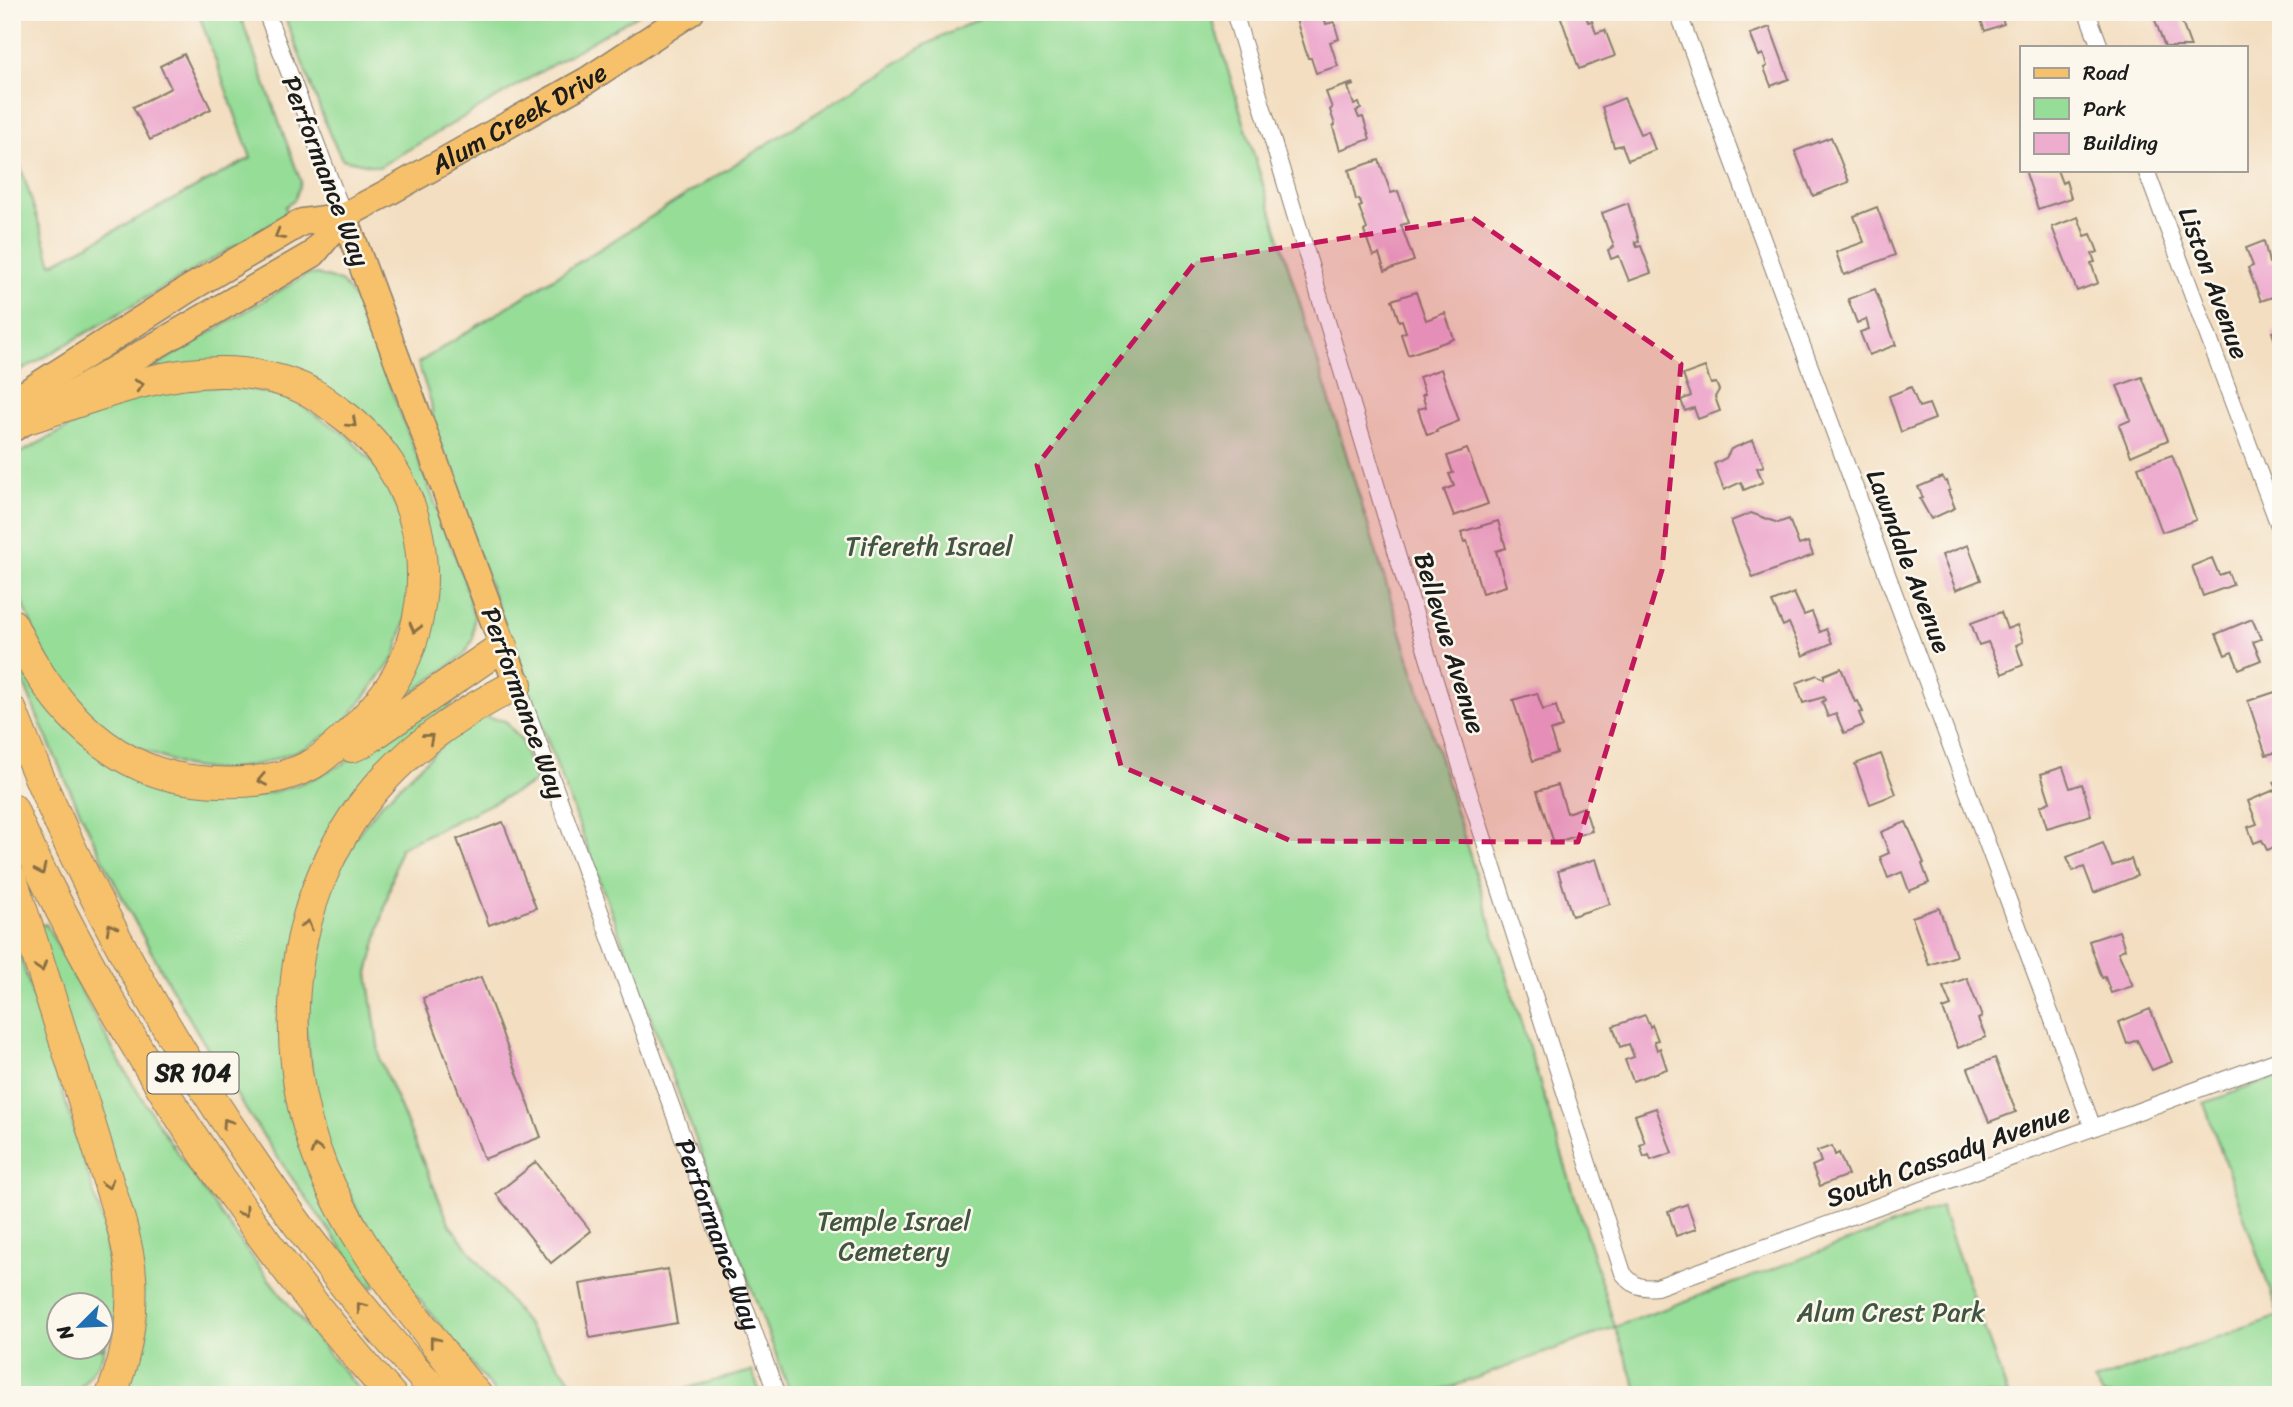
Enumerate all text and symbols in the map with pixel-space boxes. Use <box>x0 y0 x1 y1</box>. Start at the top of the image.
legend <box>2020 46 2248 172</box>
street label: Alum Creek Drive <box>421 50 617 188</box>
text: Road <box>2083 54 2130 92</box>
street label: Performance Way <box>268 69 384 274</box>
text: Park <box>2083 90 2126 128</box>
text: Building <box>2083 124 2159 162</box>
street label: Liston Avenue <box>2165 200 2263 366</box>
one-way arrow <box>274 227 287 240</box>
one-way arrow <box>133 379 145 393</box>
one-way arrow <box>344 414 357 427</box>
street label: Lawndale Avenue <box>1853 462 1965 660</box>
park label: Tifereth Israel <box>845 523 1013 569</box>
street label: Bellevue Avenue <box>1401 546 1499 740</box>
street label: Performance Way <box>468 600 580 806</box>
one-way arrow <box>409 622 424 634</box>
one-way arrow <box>421 734 434 746</box>
one-way arrow <box>256 772 268 787</box>
one-way arrow <box>33 863 47 875</box>
one-way arrow <box>299 919 313 931</box>
one-way arrow <box>105 923 119 935</box>
one-way arrow <box>33 960 47 973</box>
road number: SR 104 <box>148 1052 238 1093</box>
street label: South Cassady Avenue <box>1819 1089 2077 1221</box>
one-way arrow <box>223 1118 235 1131</box>
street label: Performance Way <box>662 1132 775 1337</box>
one-way arrow <box>310 1143 324 1155</box>
one-way arrow <box>100 1178 115 1190</box>
park label: Temple Israel Cemetery <box>817 1198 971 1274</box>
one-way arrow <box>236 1204 248 1217</box>
park label: Alum Crest Park <box>1796 1289 1985 1335</box>
north arrow <box>46 1292 116 1362</box>
one-way arrow <box>357 1302 370 1314</box>
text: N <box>47 1319 83 1346</box>
one-way arrow <box>430 1337 442 1350</box>

